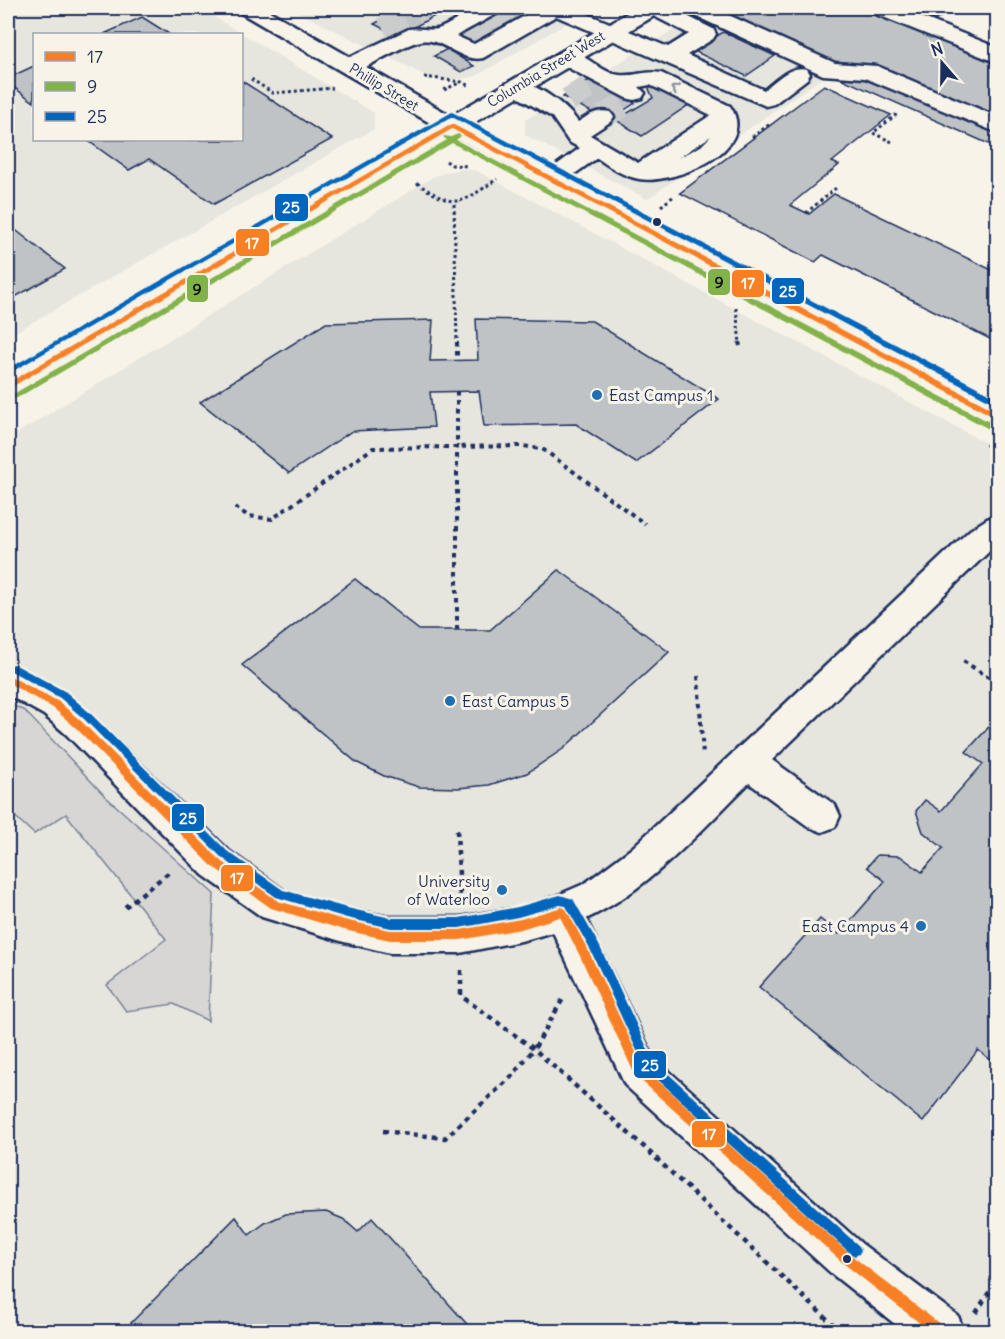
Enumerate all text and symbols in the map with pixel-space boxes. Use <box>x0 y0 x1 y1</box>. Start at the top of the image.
street label: Columbia Street West <box>484 27 608 111</box>
legend <box>33 33 243 141</box>
north arrow <box>912 33 972 93</box>
text: N <box>928 38 945 60</box>
text: 17 <box>87 45 103 68</box>
street label: Phillip Street <box>346 59 422 115</box>
text: 9 <box>87 75 97 98</box>
one-way arrow <box>671 84 682 96</box>
text: 25 <box>87 105 107 128</box>
line badge: 25 <box>274 193 309 222</box>
text: 25 <box>282 197 300 217</box>
unlabelled marker <box>651 216 663 228</box>
line badge: 17 <box>235 228 270 257</box>
text: 17 <box>245 233 259 253</box>
line badge: 9 <box>707 268 731 296</box>
line badge: 17 <box>731 269 765 298</box>
text: 9 <box>714 272 724 292</box>
text: 17 <box>741 273 755 293</box>
line badge: 9 <box>186 274 209 303</box>
line badge: 25 <box>771 277 805 305</box>
text: 9 <box>192 279 202 299</box>
text: 25 <box>779 281 797 301</box>
place label: East Campus 1 <box>609 385 713 405</box>
marker: East Campus 1 <box>590 388 604 402</box>
place label: East Campus 5 <box>462 691 569 711</box>
marker: East Campus 5 <box>443 694 457 708</box>
line badge: 25 <box>171 803 205 832</box>
text: 25 <box>179 808 197 828</box>
line badge: 17 <box>220 864 254 892</box>
text: 17 <box>230 868 244 888</box>
place label: University of Waterloo <box>407 871 490 909</box>
marker: University of Waterloo <box>495 883 509 897</box>
place label: East Campus 4 <box>802 916 909 936</box>
marker: East Campus 4 <box>914 919 928 933</box>
line badge: 25 <box>633 1050 667 1079</box>
text: 25 <box>641 1055 659 1075</box>
line badge: 17 <box>691 1120 726 1148</box>
text: 17 <box>702 1124 716 1144</box>
unlabelled marker <box>841 1253 853 1265</box>

